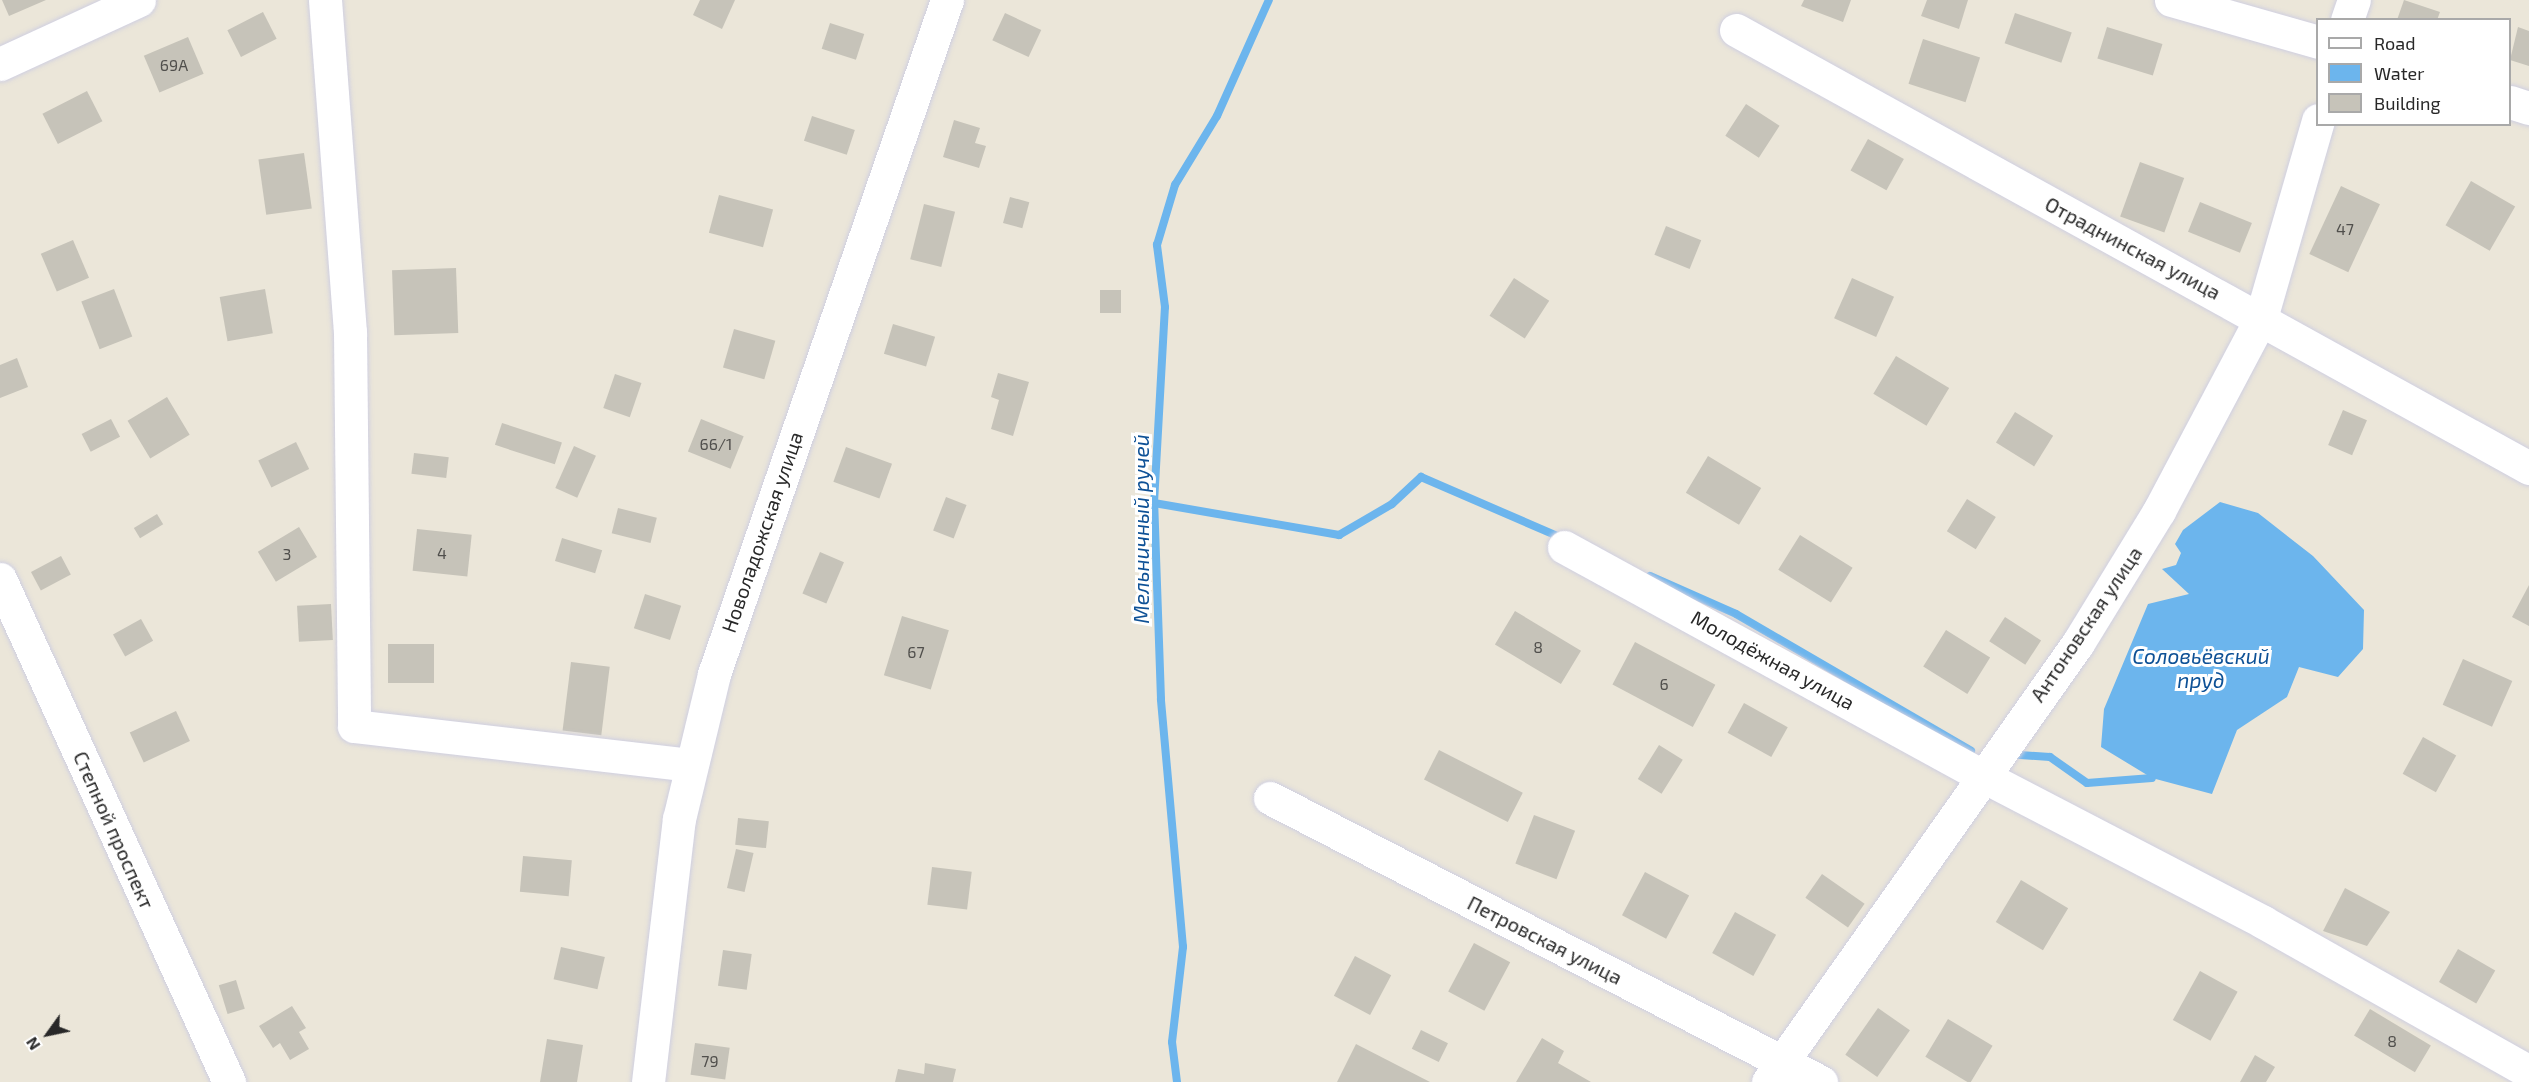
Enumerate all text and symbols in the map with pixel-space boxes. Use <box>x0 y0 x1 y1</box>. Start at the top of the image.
legend <box>2316 18 2511 126</box>
text: Road <box>2374 32 2415 54</box>
house number: 69А <box>160 55 188 75</box>
text: Water <box>2374 62 2424 84</box>
text: Building <box>2374 92 2441 114</box>
street label: Отраднинская улица <box>2041 192 2225 304</box>
house number: 47 <box>2336 219 2354 239</box>
street label: Новоладожская улица <box>716 428 808 636</box>
house number: 66/1 <box>700 434 732 454</box>
water label: Мельничный ручей <box>1128 434 1154 624</box>
street label: Антоновская улица <box>2025 542 2147 706</box>
house number: 4 <box>437 543 447 563</box>
house number: 3 <box>283 544 291 564</box>
street label: Молодёжная улица <box>1687 605 1859 715</box>
house number: 8 <box>1533 637 1543 657</box>
house number: 67 <box>907 642 925 662</box>
water label: Соловьёвский пруд <box>2132 643 2270 693</box>
house number: 6 <box>1659 674 1669 694</box>
street label: Степной проспект <box>68 748 160 912</box>
street label: Петровская улица <box>1464 891 1626 989</box>
north arrow <box>18 1004 78 1064</box>
house number: 8 <box>2387 1031 2397 1051</box>
text: N <box>21 1034 44 1054</box>
house number: 79 <box>701 1051 719 1071</box>

